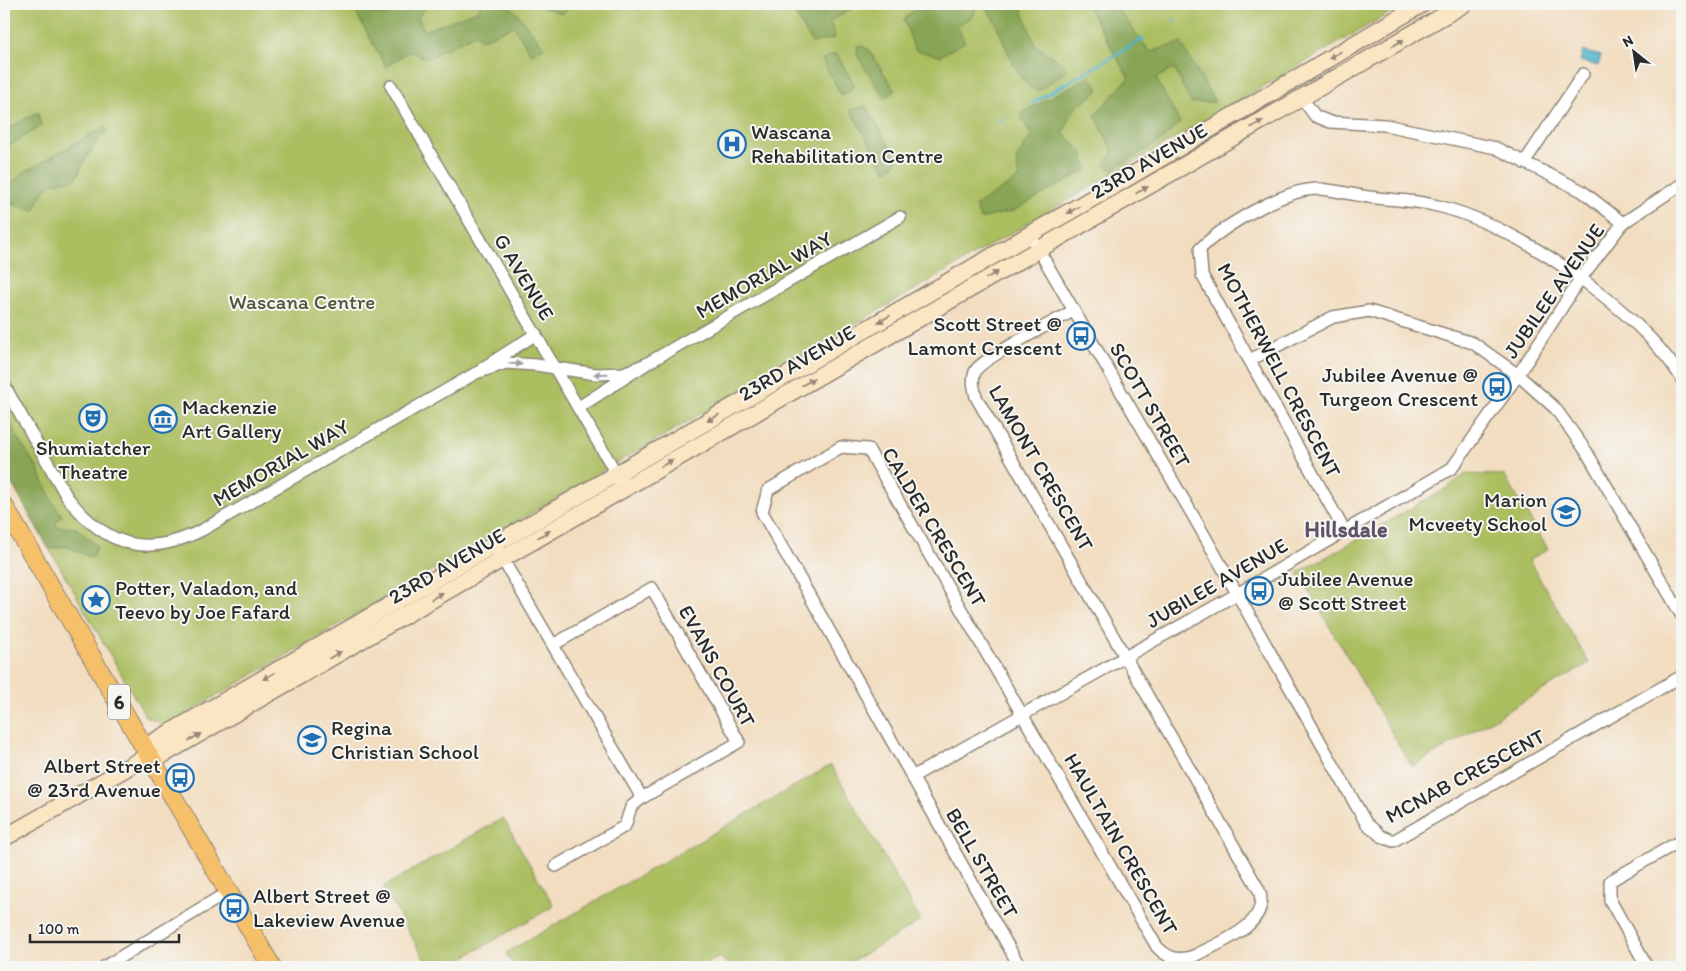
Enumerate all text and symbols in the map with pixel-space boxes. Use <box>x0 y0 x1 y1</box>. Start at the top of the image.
north arrow <box>1608 28 1658 78</box>
text: N <box>1619 31 1636 51</box>
one-way arrow <box>1391 38 1405 47</box>
one-way arrow <box>1328 51 1341 60</box>
street label: 23RD AVENUE <box>1086 117 1211 204</box>
place label: Wascana Rehabilitation Centre <box>751 119 943 168</box>
one-way arrow <box>1250 120 1265 128</box>
hospital icon: Wascana Rehabilitation Centre <box>717 129 747 159</box>
one-way arrow <box>1134 186 1149 194</box>
one-way arrow <box>1066 206 1081 214</box>
street label: JUBILEE AVENUE <box>1498 218 1610 363</box>
street label: MEMORIAL WAY <box>691 225 836 324</box>
street label: G AVENUE <box>489 229 560 325</box>
street label: MOTHERWELL CRESCENT <box>1212 258 1347 481</box>
one-way arrow <box>985 271 998 280</box>
park label: Wascana Centre <box>229 289 375 314</box>
place label: Scott Street @ Lamont Crescent <box>908 311 1062 360</box>
one-way arrow <box>878 315 891 324</box>
street label: 23RD AVENUE <box>734 319 859 406</box>
bus stop icon: Scott Street @ Lamont Crescent <box>1066 321 1096 351</box>
street label: SCOTT STREET <box>1105 338 1196 472</box>
one-way arrow <box>507 360 523 368</box>
place label: Jubilee Avenue @ Turgeon Crescent <box>1319 362 1478 411</box>
one-way arrow <box>593 370 609 378</box>
bus stop icon: Jubilee Avenue @ Turgeon Crescent <box>1482 372 1512 402</box>
one-way arrow <box>801 377 814 386</box>
street label: LAMONT CRESCENT <box>984 380 1099 555</box>
place label: Mackenzie Art Gallery <box>182 394 282 443</box>
theatre icon: Shumiatcher Theatre <box>78 403 108 433</box>
museum icon: Mackenzie Art Gallery <box>148 404 178 434</box>
street label: MEMORIAL WAY <box>208 413 353 512</box>
one-way arrow <box>707 414 720 423</box>
place label: Shumiatcher Theatre <box>36 435 151 484</box>
street label: CALDER CRESCENT <box>877 443 992 611</box>
one-way arrow <box>661 459 674 468</box>
place label: Marion Mcveety School <box>1409 487 1547 536</box>
school or university icon: Marion Mcveety School <box>1551 497 1581 527</box>
district label: Hillsdale <box>1304 516 1388 543</box>
street label: 23RD AVENUE <box>384 522 509 609</box>
one-way arrow <box>538 530 551 539</box>
street label: JUBILEE AVENUE <box>1142 532 1292 633</box>
place label: Jubilee Avenue @ Scott Street <box>1278 566 1414 615</box>
place label: Potter, Valadon, and Teevo by Joe Fafard <box>115 575 298 624</box>
bus stop icon: Jubilee Avenue @ Scott Street <box>1244 576 1274 606</box>
place icon: Potter, Valadon, and Teevo by Joe Fafard <box>81 585 111 615</box>
one-way arrow <box>430 592 443 601</box>
street label: EVANS COURT <box>674 600 761 731</box>
one-way arrow <box>329 651 342 660</box>
one-way arrow <box>262 671 275 680</box>
road number: 6 <box>108 684 130 720</box>
place label: Regina Christian School <box>331 715 479 764</box>
street label: MCNAB CRESCENT <box>1381 723 1549 828</box>
school or university icon: Regina Christian School <box>297 725 327 755</box>
one-way arrow <box>188 732 201 741</box>
street label: HAULTAIN CRESCENT <box>1059 748 1184 939</box>
place label: Albert Street @ 23rd Avenue <box>27 753 161 802</box>
bus stop icon: Albert Street @ 23rd Avenue <box>165 763 195 793</box>
street label: BELL STREET <box>941 803 1024 922</box>
place label: Albert Street @ Lakeview Avenue <box>253 883 405 932</box>
bus stop icon: Albert Street @ Lakeview Avenue <box>219 893 249 923</box>
scale bar <box>30 911 179 943</box>
text: 100 m <box>38 920 80 938</box>

